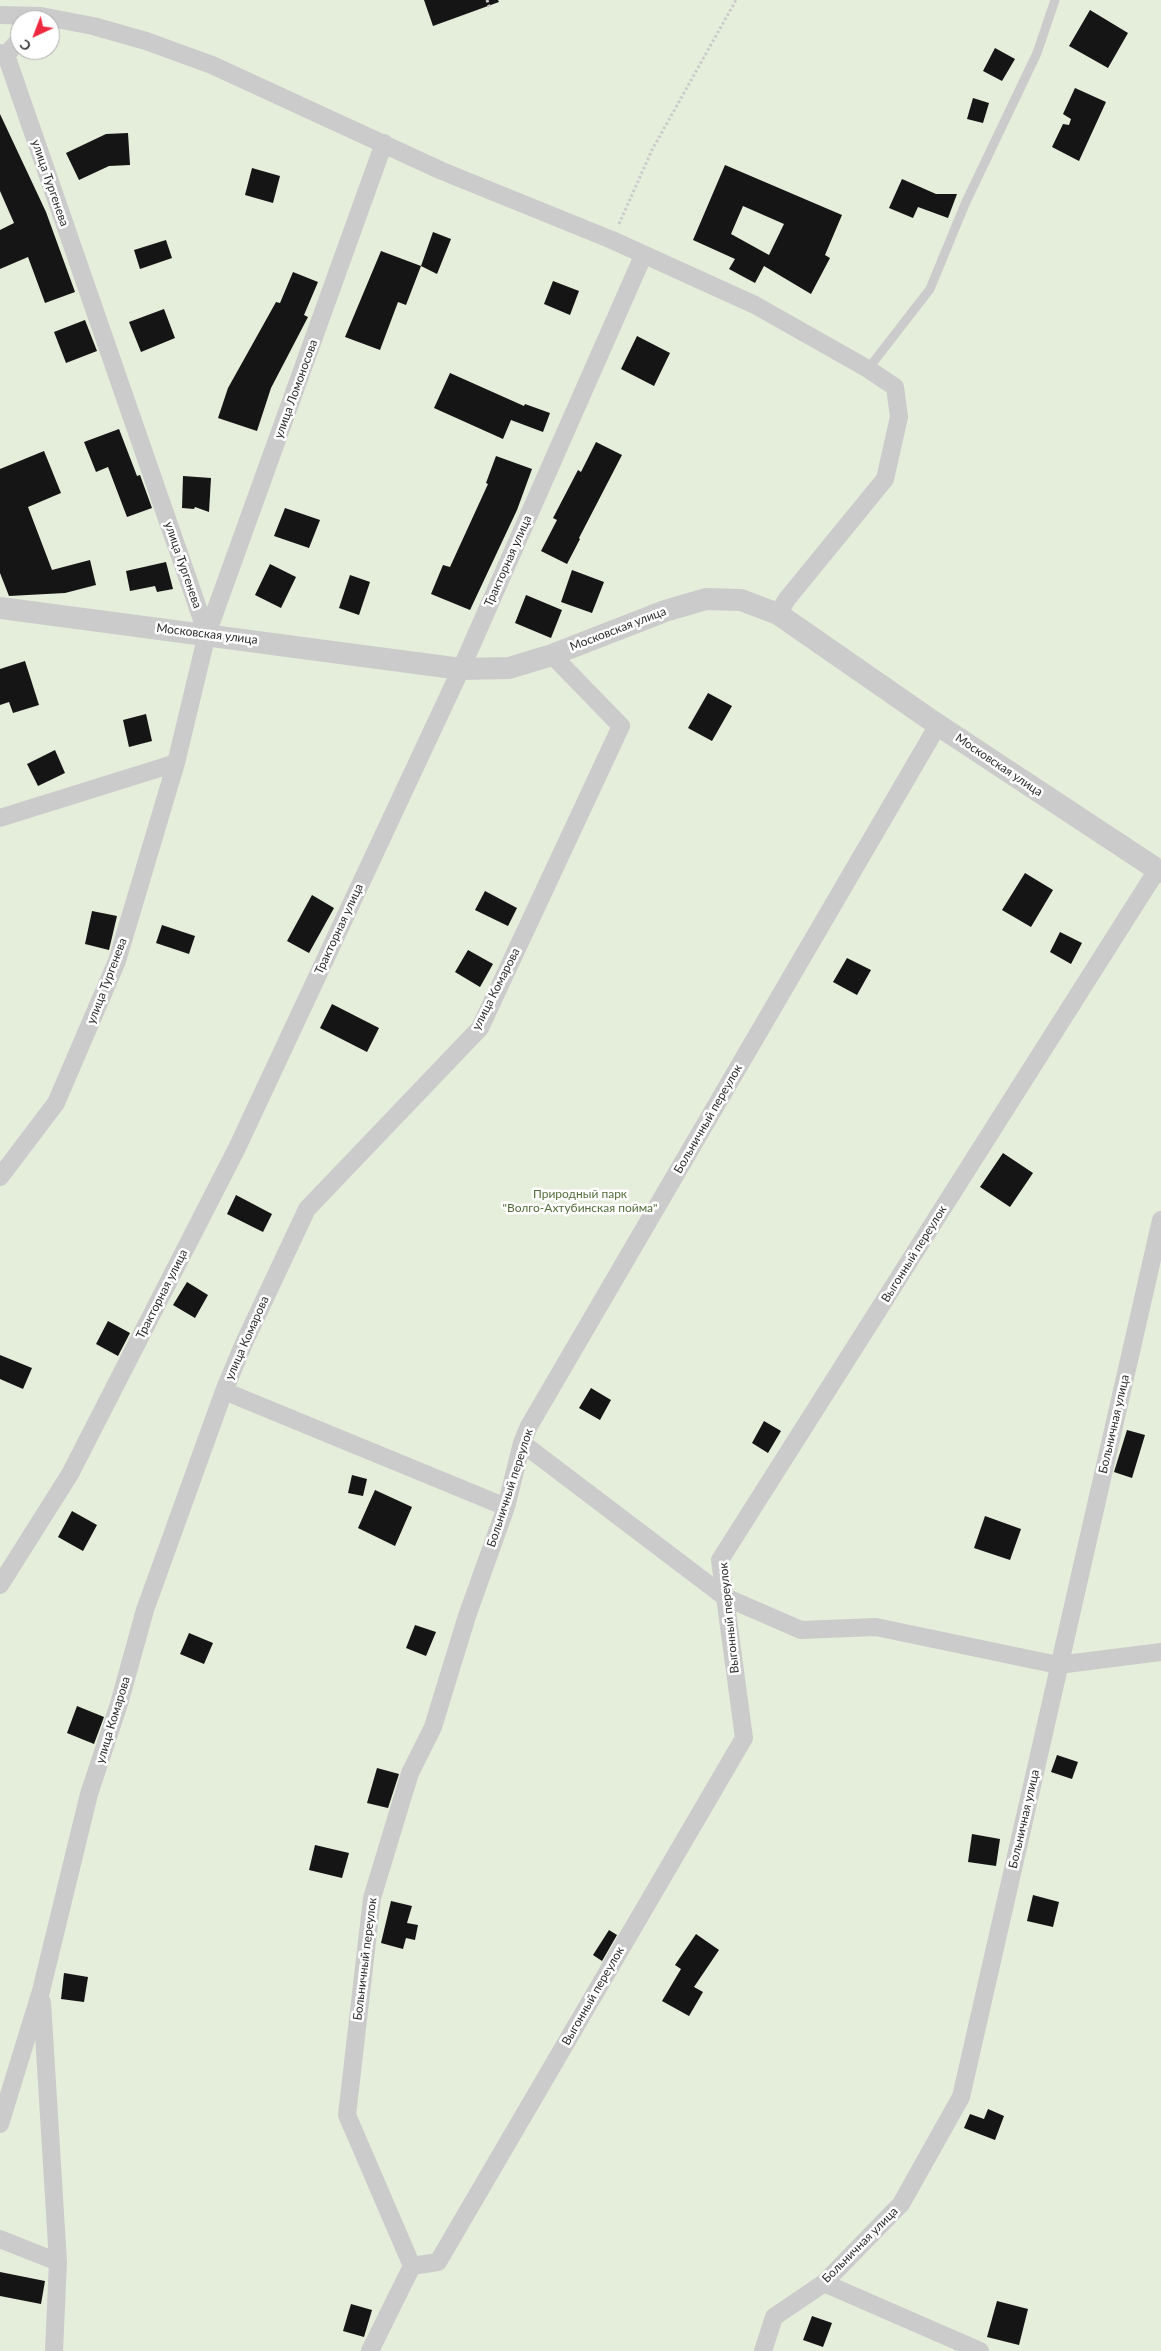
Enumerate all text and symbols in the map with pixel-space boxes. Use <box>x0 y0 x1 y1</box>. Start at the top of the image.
north arrow <box>10 10 60 60</box>
text: С <box>16 36 34 55</box>
street label: улица Тургенева <box>28 138 72 228</box>
street label: улица Ломоносова <box>271 338 321 440</box>
street label: Тракторная улица <box>481 513 535 609</box>
street label: улица Тургенева <box>161 520 205 610</box>
street label: Московская улица <box>568 604 668 654</box>
street label: Московская улица <box>156 621 258 647</box>
street label: Московская улица <box>953 731 1045 799</box>
street label: Тракторная улица <box>312 881 366 977</box>
street label: улица Тургенева <box>84 936 130 1026</box>
street label: улица Комарова <box>469 946 523 1032</box>
street label: Больничный переулок <box>671 1062 745 1176</box>
park label: Природный парк "Волго-Ахтубинская пойма" <box>503 1187 657 1215</box>
street label: Выгонный переулок <box>878 1203 950 1305</box>
street label: Тракторная улица <box>133 1247 191 1341</box>
street label: улица Комарова <box>222 1294 272 1382</box>
street label: Больничная улица <box>1096 1373 1132 1475</box>
street label: Больничный переулок <box>484 1427 536 1549</box>
street label: Выгонный переулок <box>716 1562 742 1674</box>
street label: улица Комарова <box>93 1675 133 1765</box>
street label: Больничная улица <box>1006 1768 1042 1870</box>
street label: Больничный переулок <box>350 1897 380 2021</box>
street label: Выгонный переулок <box>559 1944 627 2048</box>
street label: Больничная улица <box>819 2204 901 2286</box>

